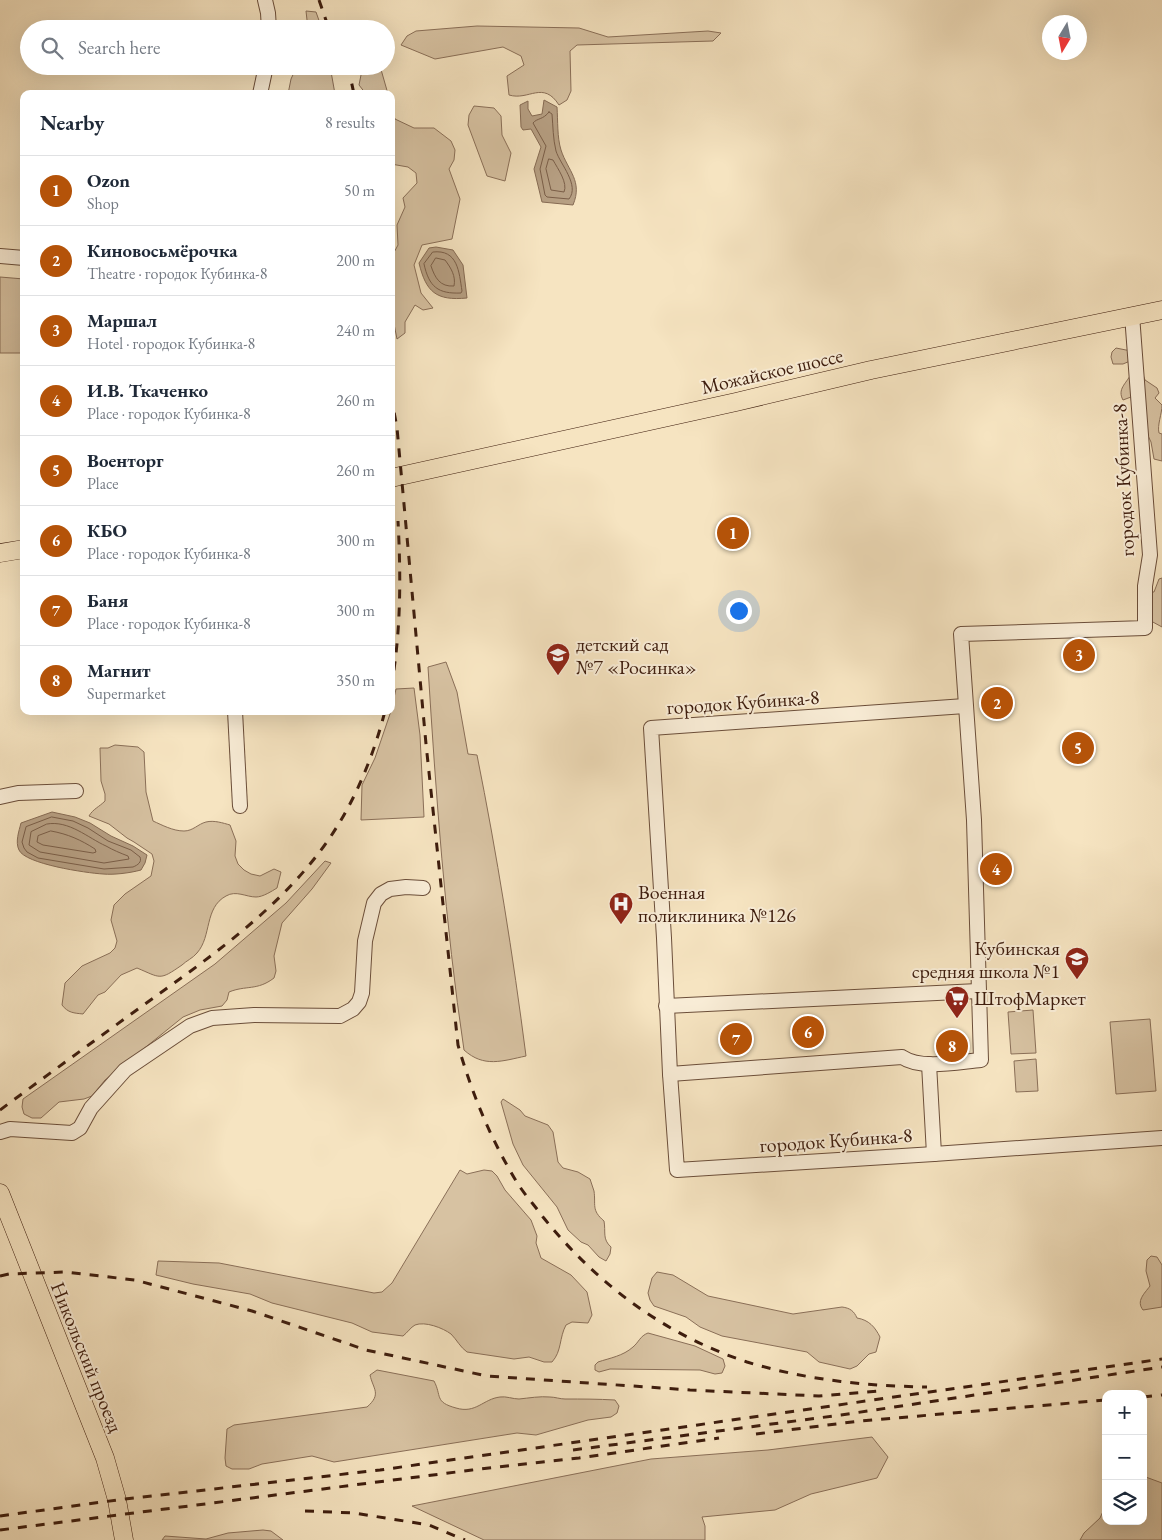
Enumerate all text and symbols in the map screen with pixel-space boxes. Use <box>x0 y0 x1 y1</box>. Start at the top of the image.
north arrow <box>1042 15 1087 60</box>
search box <box>20 20 395 75</box>
icon: search <box>38 34 66 62</box>
text: Search here <box>78 35 160 60</box>
text: Nearby <box>40 109 104 136</box>
text: 8 results <box>325 112 375 133</box>
text: Ozon <box>87 168 130 193</box>
text: 1 <box>52 180 60 201</box>
text: 50 m <box>344 180 375 201</box>
text: Shop <box>87 193 119 214</box>
text: Киновосьмёрочка <box>87 238 237 263</box>
text: 2 <box>52 250 60 271</box>
text: 200 m <box>336 250 375 271</box>
text: Theatre · городок Кубинка-8 <box>87 263 267 284</box>
text: Маршал <box>87 308 157 333</box>
text: 3 <box>52 320 60 341</box>
text: 240 m <box>336 320 375 341</box>
text: Hotel · городок Кубинка-8 <box>87 333 255 354</box>
street label: Можайское шоссе <box>698 342 846 400</box>
text: И.В. Ткаченко <box>87 378 208 403</box>
text: 4 <box>52 390 60 411</box>
text: 260 m <box>336 390 375 411</box>
text: Place · городок Кубинка-8 <box>87 403 251 424</box>
street label: городок Кубинка-8 <box>1106 403 1140 557</box>
text: Военторг <box>87 448 163 473</box>
text: 5 <box>52 460 60 481</box>
text: 260 m <box>336 460 375 481</box>
text: Place <box>87 473 119 494</box>
pin: 1 <box>717 514 749 552</box>
text: КБО <box>87 518 127 543</box>
text: 6 <box>52 530 60 551</box>
text: 300 m <box>336 530 375 551</box>
text: Place · городок Кубинка-8 <box>87 543 251 564</box>
text: Баня <box>87 588 128 613</box>
your location <box>726 598 752 624</box>
text: 7 <box>52 600 60 621</box>
text: 300 m <box>336 600 375 621</box>
text: Place · городок Кубинка-8 <box>87 613 251 634</box>
place label: детский сад №7 «Росинка» <box>576 631 697 680</box>
pin: 3 <box>1063 636 1095 674</box>
school or university icon: детский сад №7 «Росинка» <box>545 642 571 676</box>
text: Магнит <box>87 658 151 683</box>
text: 8 <box>52 670 60 691</box>
text: 350 m <box>336 670 375 691</box>
text: Supermarket <box>87 683 166 704</box>
street label: городок Кубинка-8 <box>666 684 820 720</box>
pin: 2 <box>981 684 1013 722</box>
pin: 5 <box>1062 729 1094 767</box>
pin: 4 <box>980 850 1012 888</box>
place label: Военная поликлиника №126 <box>638 879 796 928</box>
hospital icon: Военная поликлиника №126 <box>608 891 634 925</box>
place label: Кубинская средняя школа №1 <box>912 935 1060 984</box>
school or university icon: Кубинская средняя школа №1 <box>1064 946 1090 980</box>
supermarket icon: ШтофМаркет <box>944 985 970 1019</box>
place label: ШтофМаркет <box>974 985 1086 1011</box>
pin: 6 <box>792 1013 824 1051</box>
pin: 7 <box>720 1020 752 1058</box>
pin: 8 <box>936 1027 968 1065</box>
street label: городок Кубинка-8 <box>759 1122 913 1158</box>
street label: Никольский проезд <box>45 1278 129 1436</box>
map controls <box>1102 1390 1147 1525</box>
button: + <box>1102 1390 1147 1435</box>
button: − <box>1102 1435 1147 1480</box>
button: layers <box>1102 1480 1147 1525</box>

